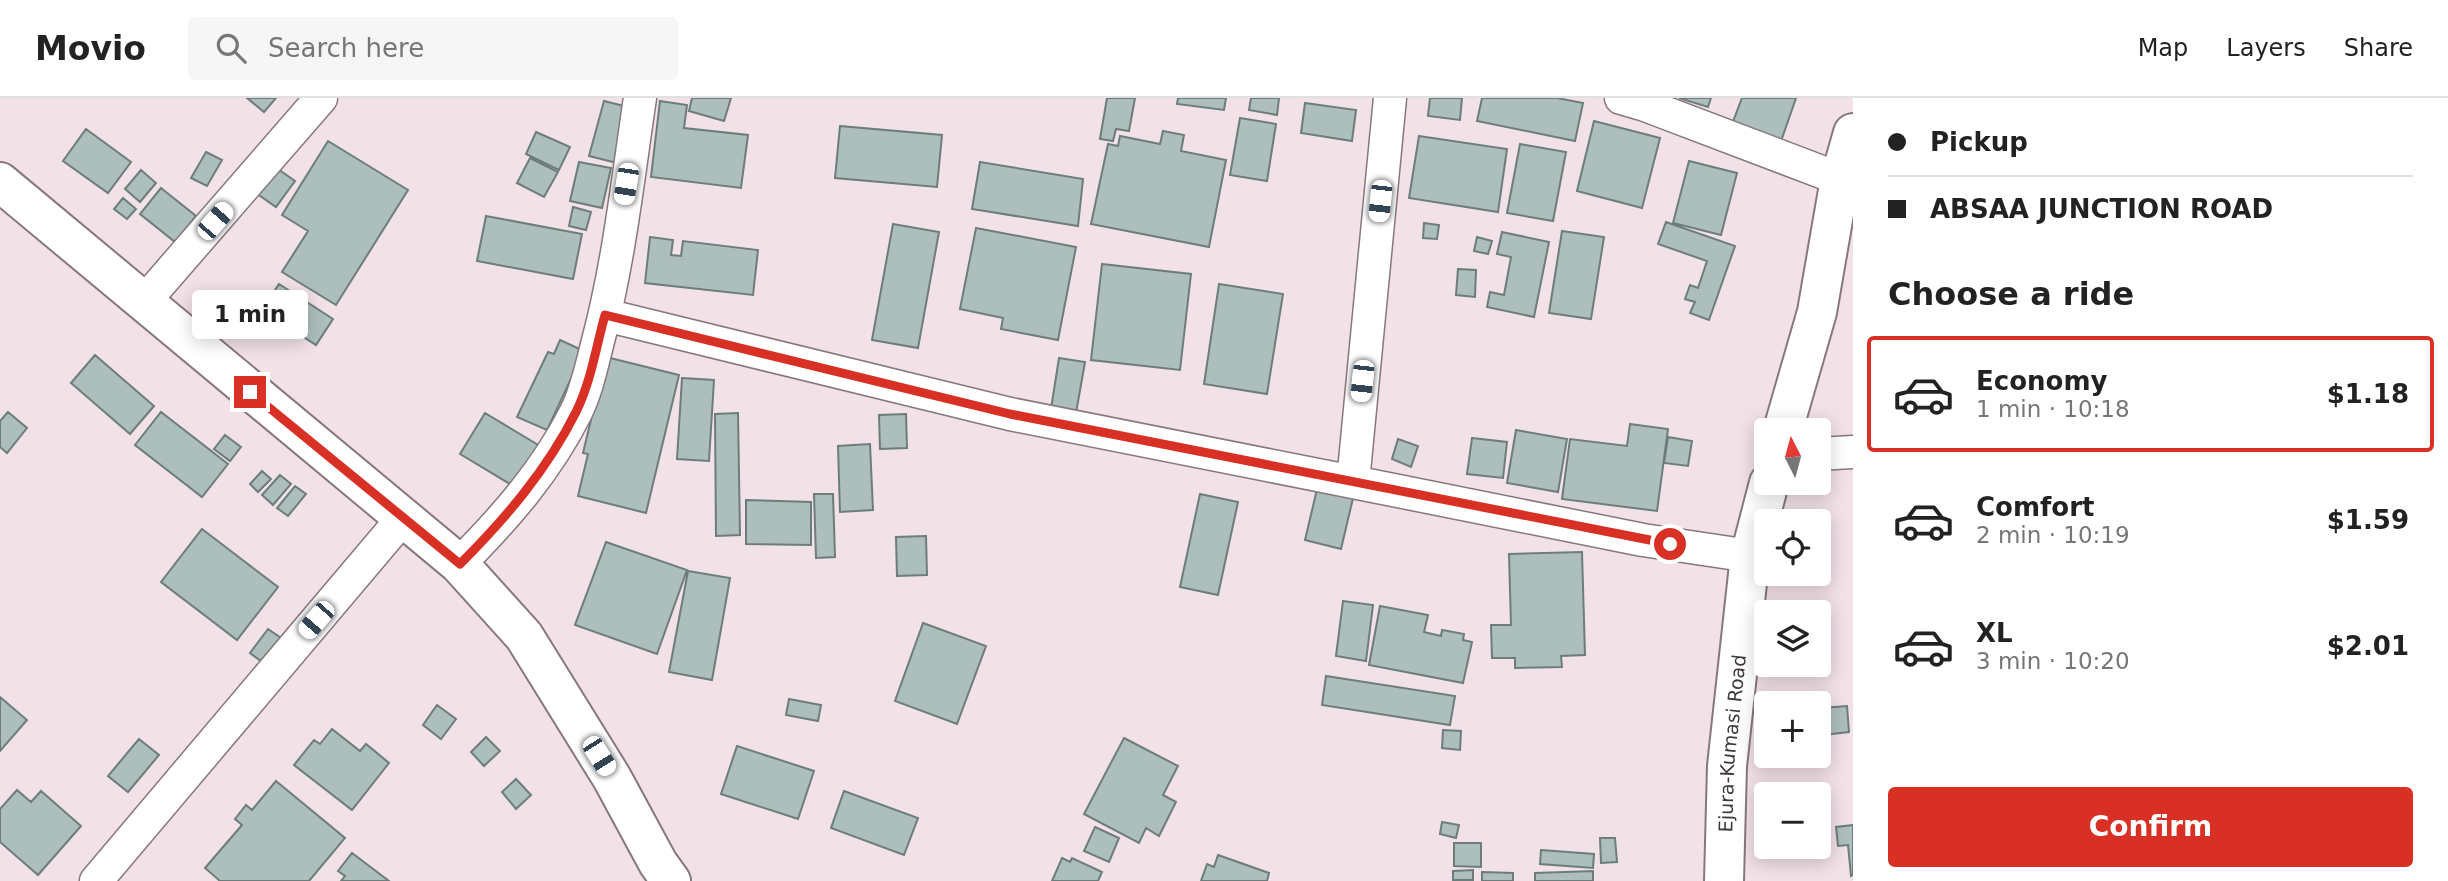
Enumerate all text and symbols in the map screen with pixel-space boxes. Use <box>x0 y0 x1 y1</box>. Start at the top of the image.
search box <box>188 17 678 80</box>
text: Movio <box>35 29 146 68</box>
icon: search <box>212 29 250 67</box>
text: Search here <box>268 33 424 63</box>
text: Map <box>2138 34 2188 62</box>
text: Layers <box>2226 34 2306 62</box>
text: Share <box>2344 34 2413 62</box>
text: Pickup <box>1930 127 2028 157</box>
car <box>613 162 640 206</box>
car <box>1368 179 1393 223</box>
text: ABSAA JUNCTION ROAD <box>1930 194 2273 224</box>
car <box>194 198 237 244</box>
text: Choose a ride <box>1888 275 2134 313</box>
callout: 1 min <box>192 290 308 340</box>
text: 1 min <box>214 301 286 327</box>
car <box>1350 359 1375 403</box>
icon: car <box>1892 363 1955 426</box>
text: Economy <box>1976 366 2107 396</box>
route end <box>234 376 266 408</box>
text: $1.18 <box>2327 379 2409 409</box>
text: 1 min · 10:18 <box>1976 396 2130 422</box>
north arrow <box>1754 418 1830 495</box>
map controls <box>1754 418 1831 859</box>
icon: car <box>1892 489 1955 552</box>
text: Comfort <box>1976 492 2094 522</box>
text: $1.59 <box>2327 505 2409 535</box>
button: locate <box>1754 509 1831 586</box>
text: 2 min · 10:19 <box>1976 522 2130 548</box>
route start <box>1654 528 1686 560</box>
car <box>295 597 338 643</box>
button: layers <box>1754 600 1831 677</box>
icon: car <box>1892 615 1955 678</box>
text: XL <box>1976 618 2013 648</box>
text: $2.01 <box>2327 631 2409 661</box>
text: 3 min · 10:20 <box>1976 648 2130 674</box>
street label: Ejura-Kumasi Road <box>1714 653 1750 832</box>
button: + <box>1754 691 1831 768</box>
car <box>579 733 620 779</box>
button: − <box>1754 782 1831 859</box>
button: Confirm <box>1888 787 2413 867</box>

